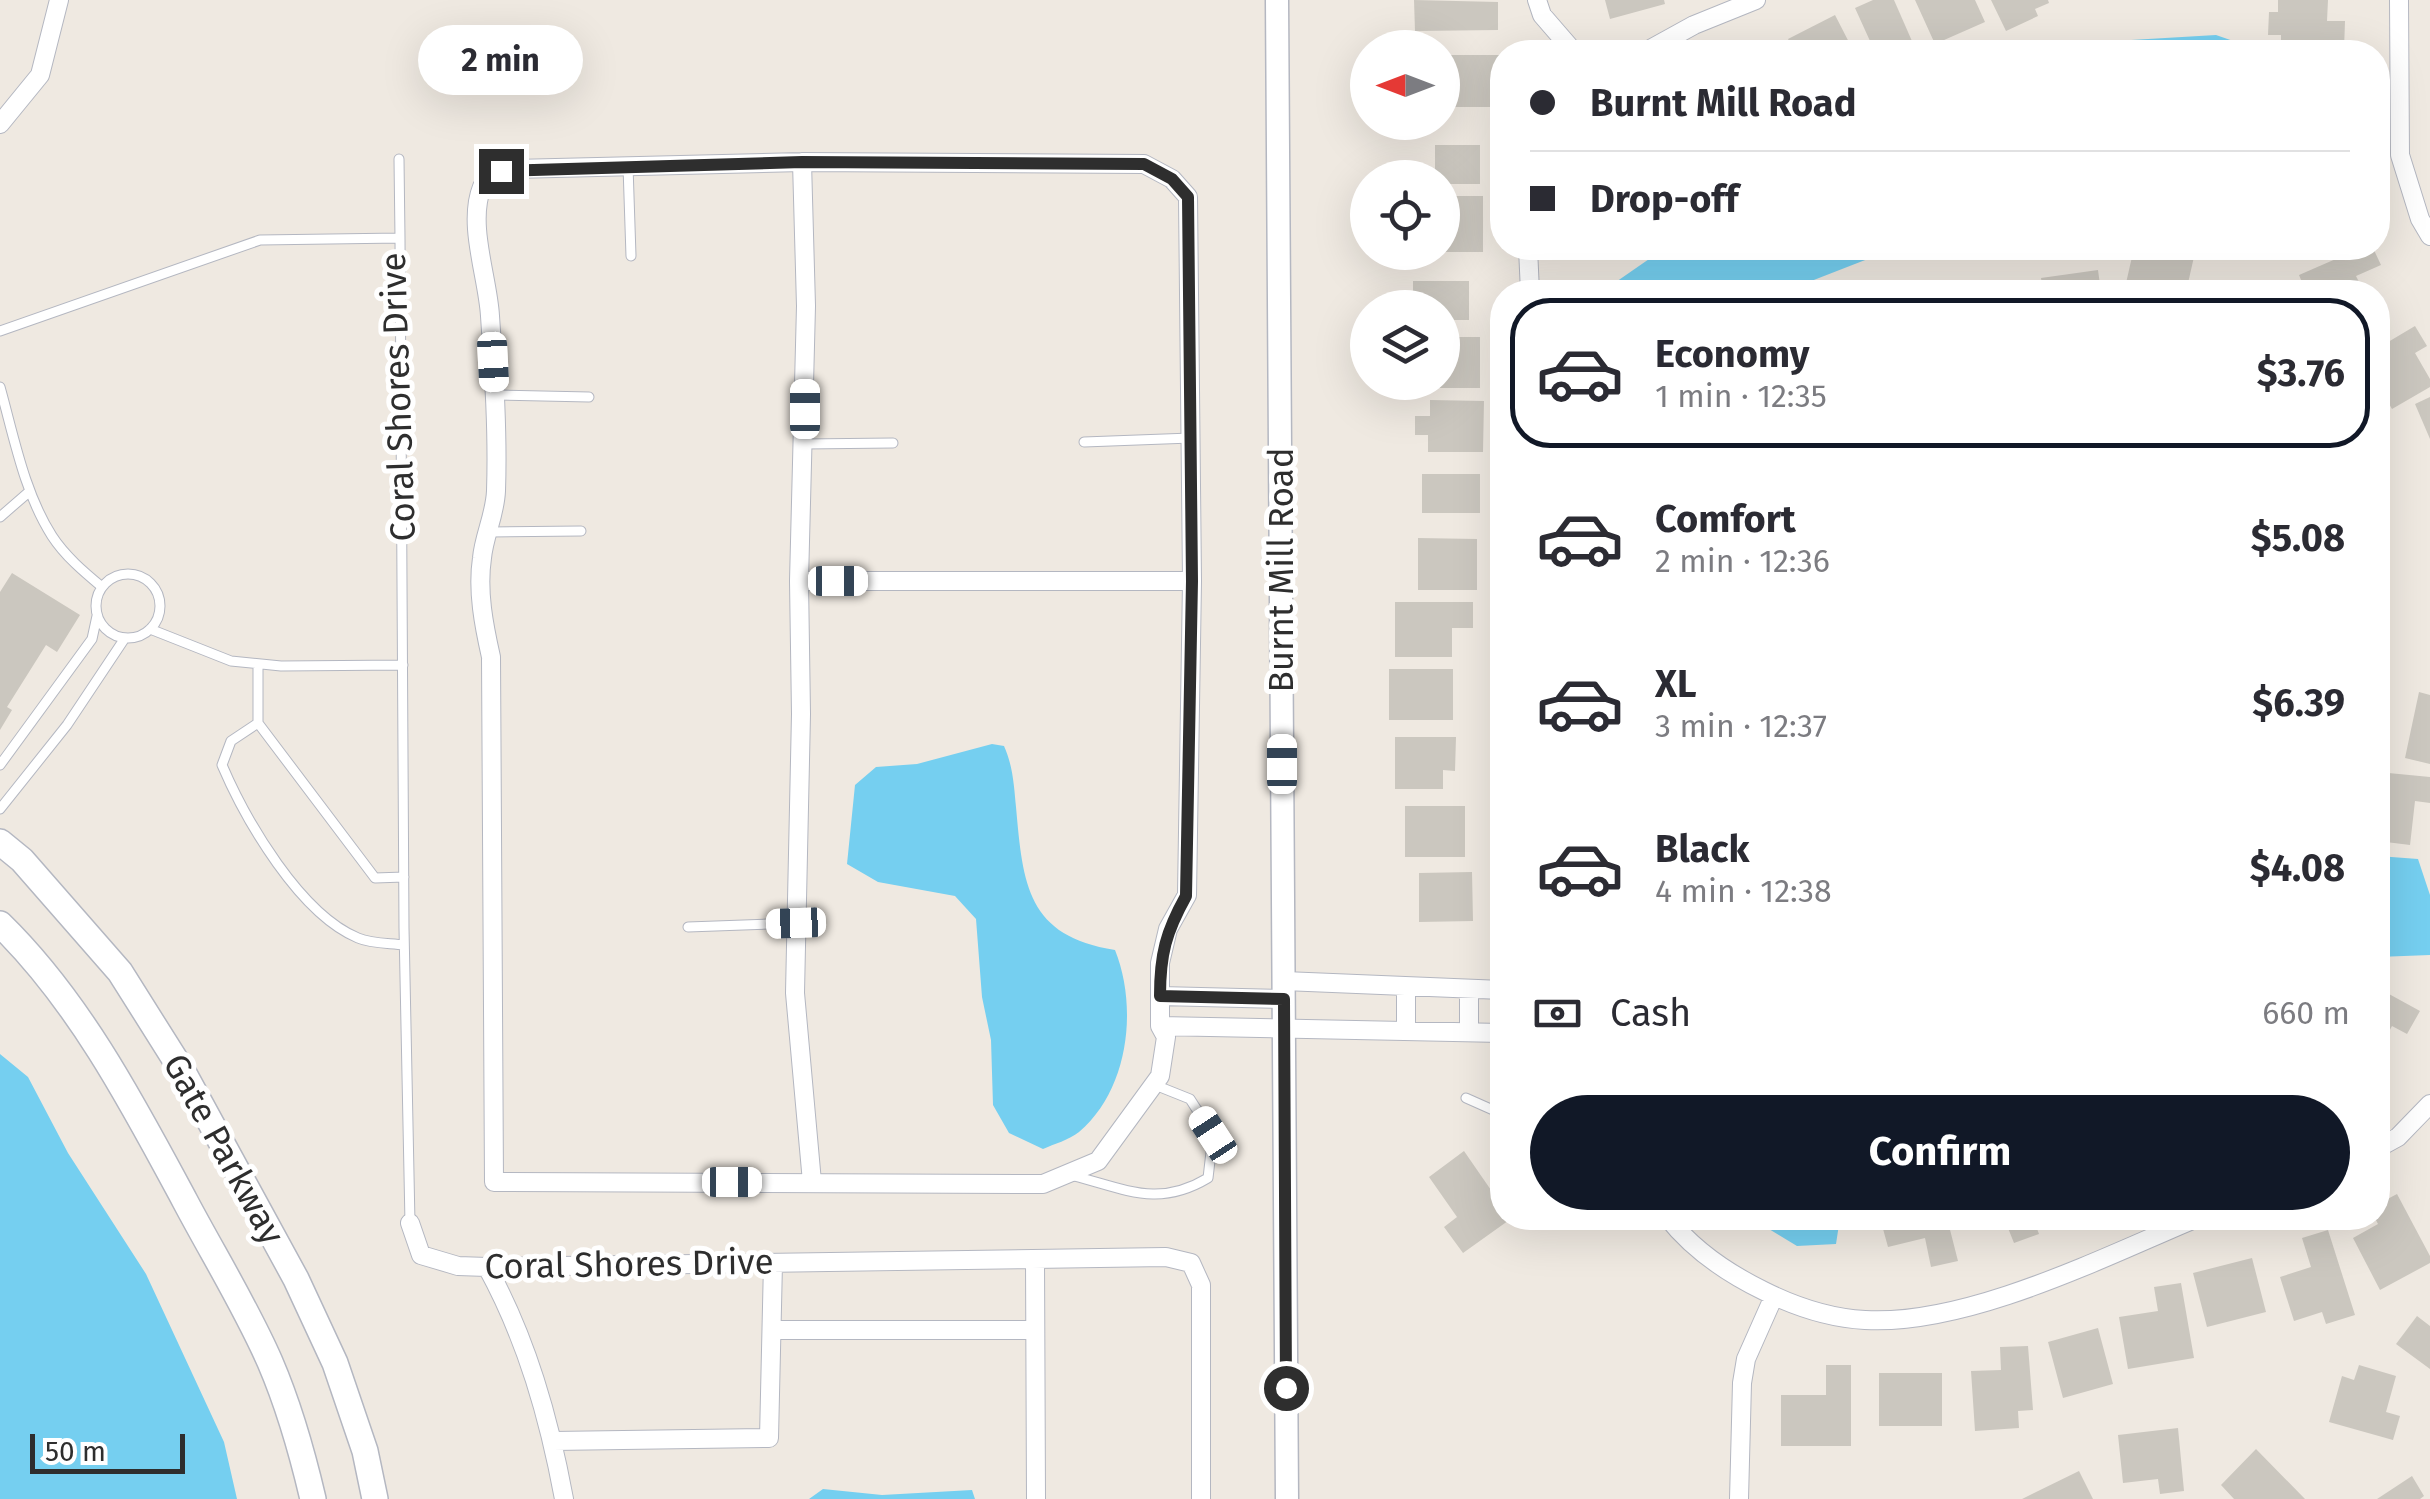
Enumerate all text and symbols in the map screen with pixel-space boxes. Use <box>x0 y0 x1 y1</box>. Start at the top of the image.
callout: 2 min <box>418 26 584 96</box>
north arrow <box>1350 30 1460 140</box>
map controls <box>1350 30 1460 400</box>
text: 2 min <box>461 41 540 79</box>
text: Burnt Mill Road <box>1590 80 1857 126</box>
route end <box>479 149 524 194</box>
button: locate <box>1350 160 1460 270</box>
text: Drop-off <box>1590 176 1738 222</box>
street label: Coral Shores Drive <box>372 252 424 542</box>
button: layers <box>1350 290 1460 400</box>
icon: car <box>1535 328 1625 418</box>
car <box>476 331 510 393</box>
text: Economy <box>1655 331 1810 377</box>
text: $3.76 <box>2257 350 2345 396</box>
text: 1 min · 12:35 <box>1655 377 1827 415</box>
car <box>790 379 820 439</box>
street label: Burnt Mill Road <box>1260 447 1302 693</box>
icon: car <box>1535 493 1625 583</box>
text: Comfort <box>1655 496 1796 542</box>
text: $5.08 <box>2251 515 2345 561</box>
text: 2 min · 12:36 <box>1655 542 1830 580</box>
car <box>808 566 868 596</box>
icon: car <box>1535 658 1625 748</box>
text: XL <box>1655 661 1697 707</box>
text: $6.39 <box>2252 680 2345 726</box>
text: 3 min · 12:37 <box>1655 707 1827 745</box>
car <box>1267 734 1297 794</box>
icon: car <box>1535 823 1625 913</box>
text: Black <box>1655 826 1750 872</box>
text: $4.08 <box>2250 845 2345 891</box>
text: 4 min · 12:38 <box>1655 872 1832 910</box>
car <box>765 907 827 939</box>
icon: cash <box>1530 986 1585 1041</box>
text: Cash <box>1610 990 1691 1036</box>
text: 660 m <box>2262 994 2350 1032</box>
street label: Gate Parkway <box>155 1047 293 1251</box>
button: Confirm <box>1530 1095 2350 1210</box>
car <box>1184 1102 1242 1168</box>
car <box>702 1167 762 1197</box>
street label: Coral Shores Drive <box>484 1240 774 1288</box>
route start <box>1264 1366 1309 1411</box>
scale bar <box>30 1429 185 1474</box>
text: 50 m <box>45 1435 106 1468</box>

